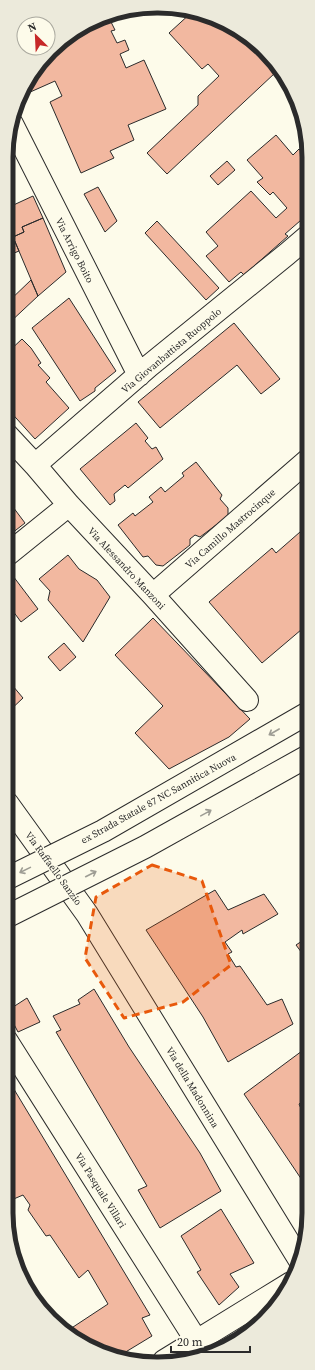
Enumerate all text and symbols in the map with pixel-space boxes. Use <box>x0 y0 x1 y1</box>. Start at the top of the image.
north arrow <box>16 16 56 56</box>
text: N <box>25 19 39 36</box>
street label: Via Arrigo Boito <box>53 215 97 285</box>
street label: Via Giovanbattista Ruoppolo <box>119 304 224 396</box>
street label: Via Camillo Mastrocinque <box>183 486 278 571</box>
street label: Via Alessandro Manzoni <box>85 524 168 612</box>
one-way arrow <box>268 729 280 737</box>
street label: ex Strada Statale 87 NC Sannitica Nuova <box>78 750 239 847</box>
one-way arrow <box>199 808 211 816</box>
street label: Via Raffaello Sanzio <box>22 829 85 908</box>
one-way arrow <box>20 866 32 874</box>
one-way arrow <box>85 870 97 877</box>
street label: Via della Madonnina <box>163 1044 222 1131</box>
street label: Via Pasquale Villari <box>72 1150 129 1230</box>
scale bar <box>171 1328 250 1354</box>
text: 20 m <box>177 1334 203 1350</box>

